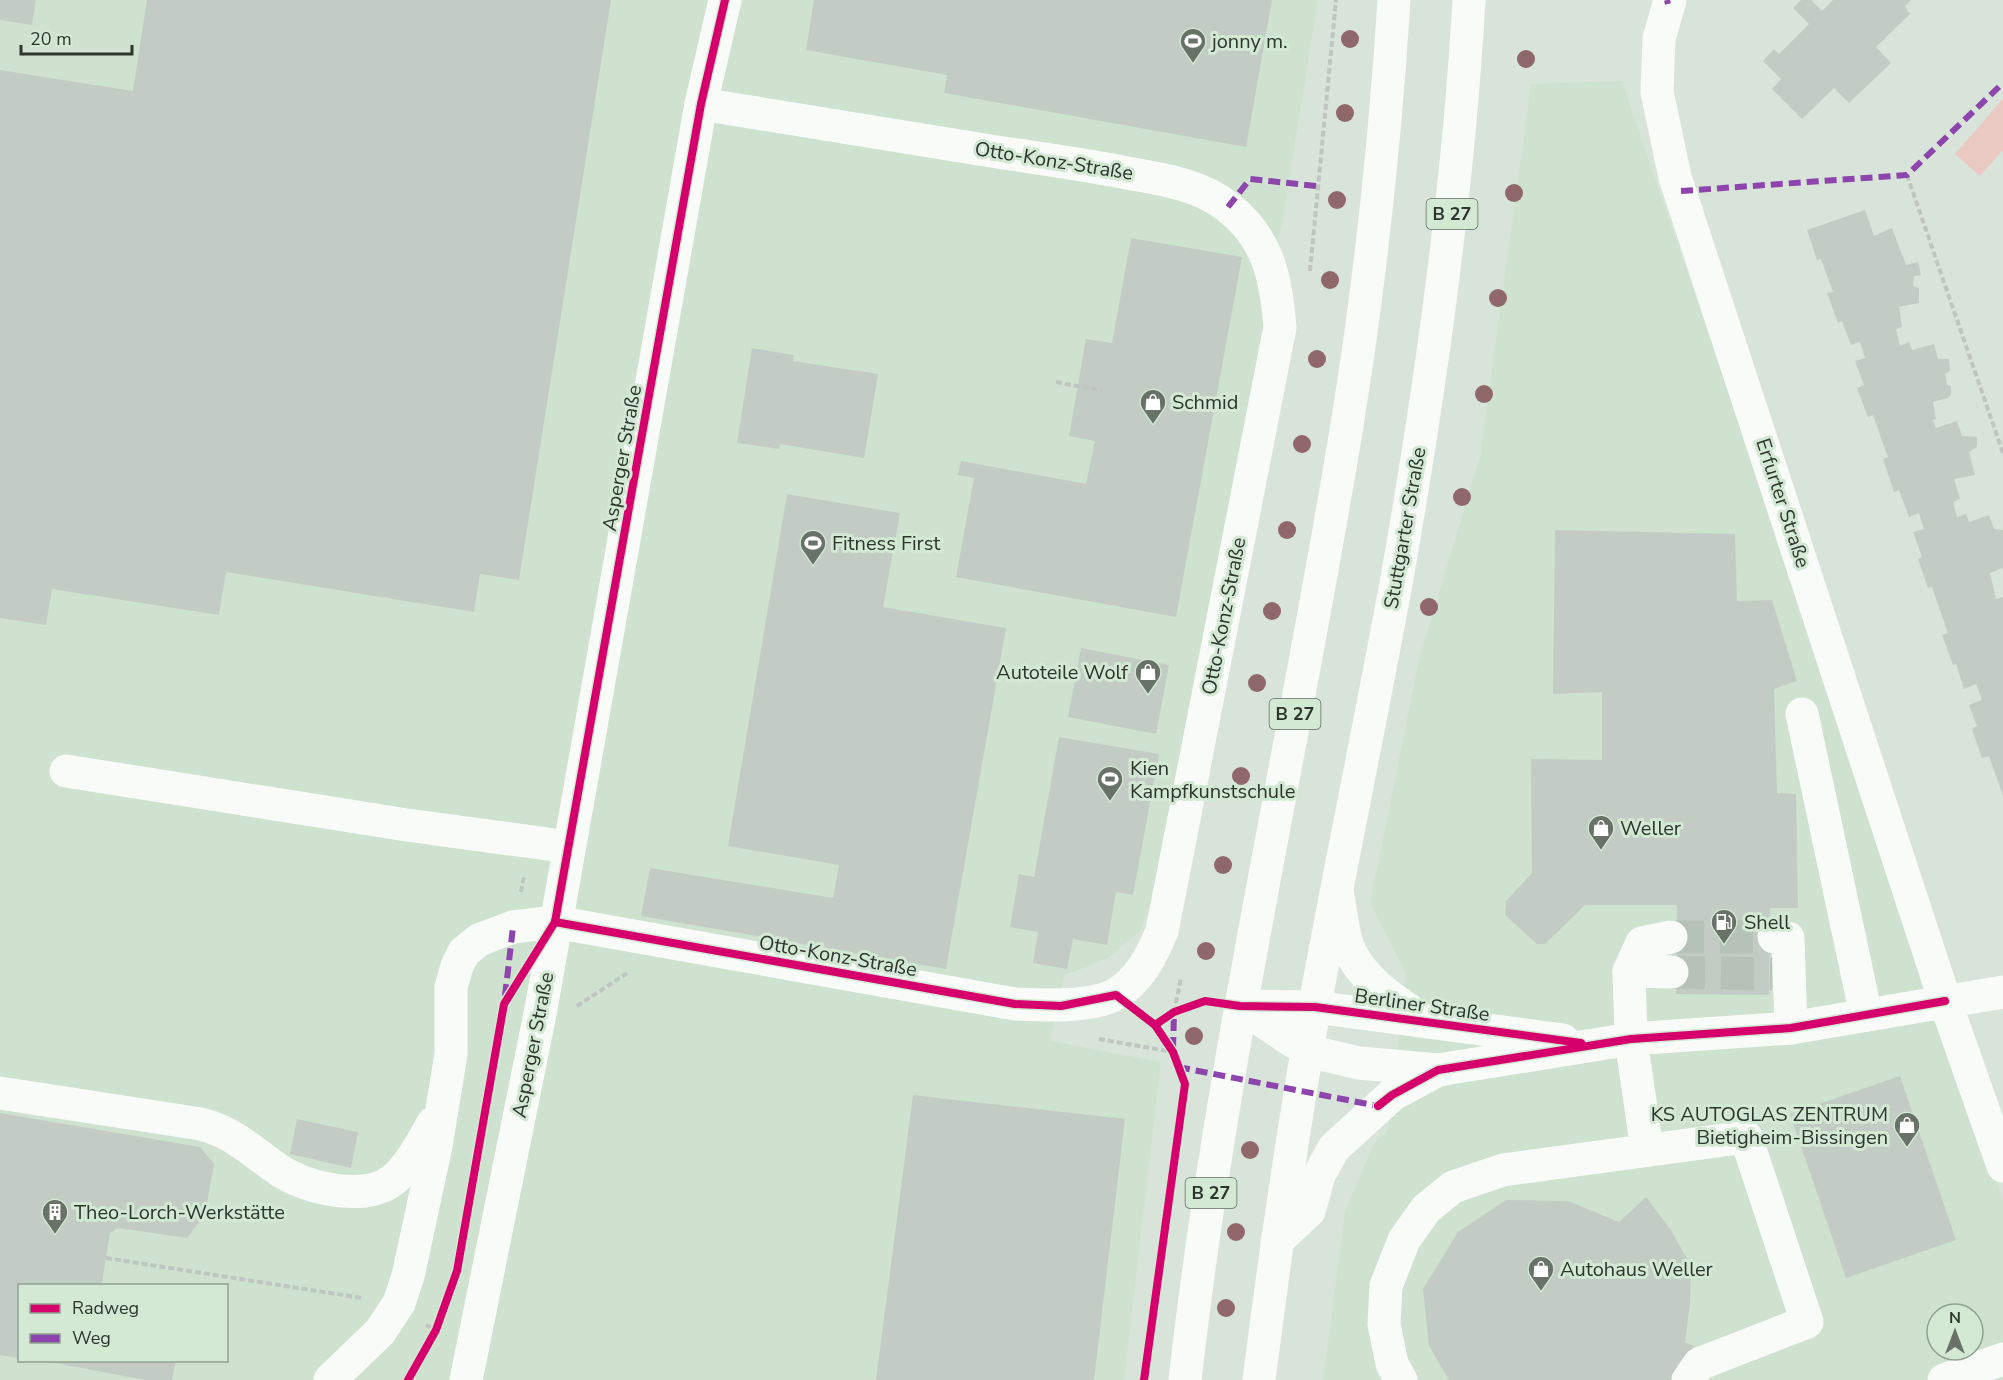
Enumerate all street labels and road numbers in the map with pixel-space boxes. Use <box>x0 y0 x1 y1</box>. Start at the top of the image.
street label: Otto-Konz-Straße <box>973 135 1135 187</box>
road number: B 27 <box>1426 199 1478 229</box>
street label: Asperger Straße <box>596 383 648 533</box>
street label: Erfurter Straße <box>1749 435 1817 571</box>
street label: Stuttgarter Straße <box>1377 445 1433 611</box>
street label: Otto-Konz-Straße <box>1195 535 1253 697</box>
road number: B 27 <box>1270 699 1320 729</box>
street label: Otto-Konz-Straße <box>757 929 919 983</box>
street label: Asperger Straße <box>506 970 560 1120</box>
street label: Berliner Straße <box>1353 982 1491 1028</box>
road number: B 27 <box>1186 1178 1236 1208</box>

